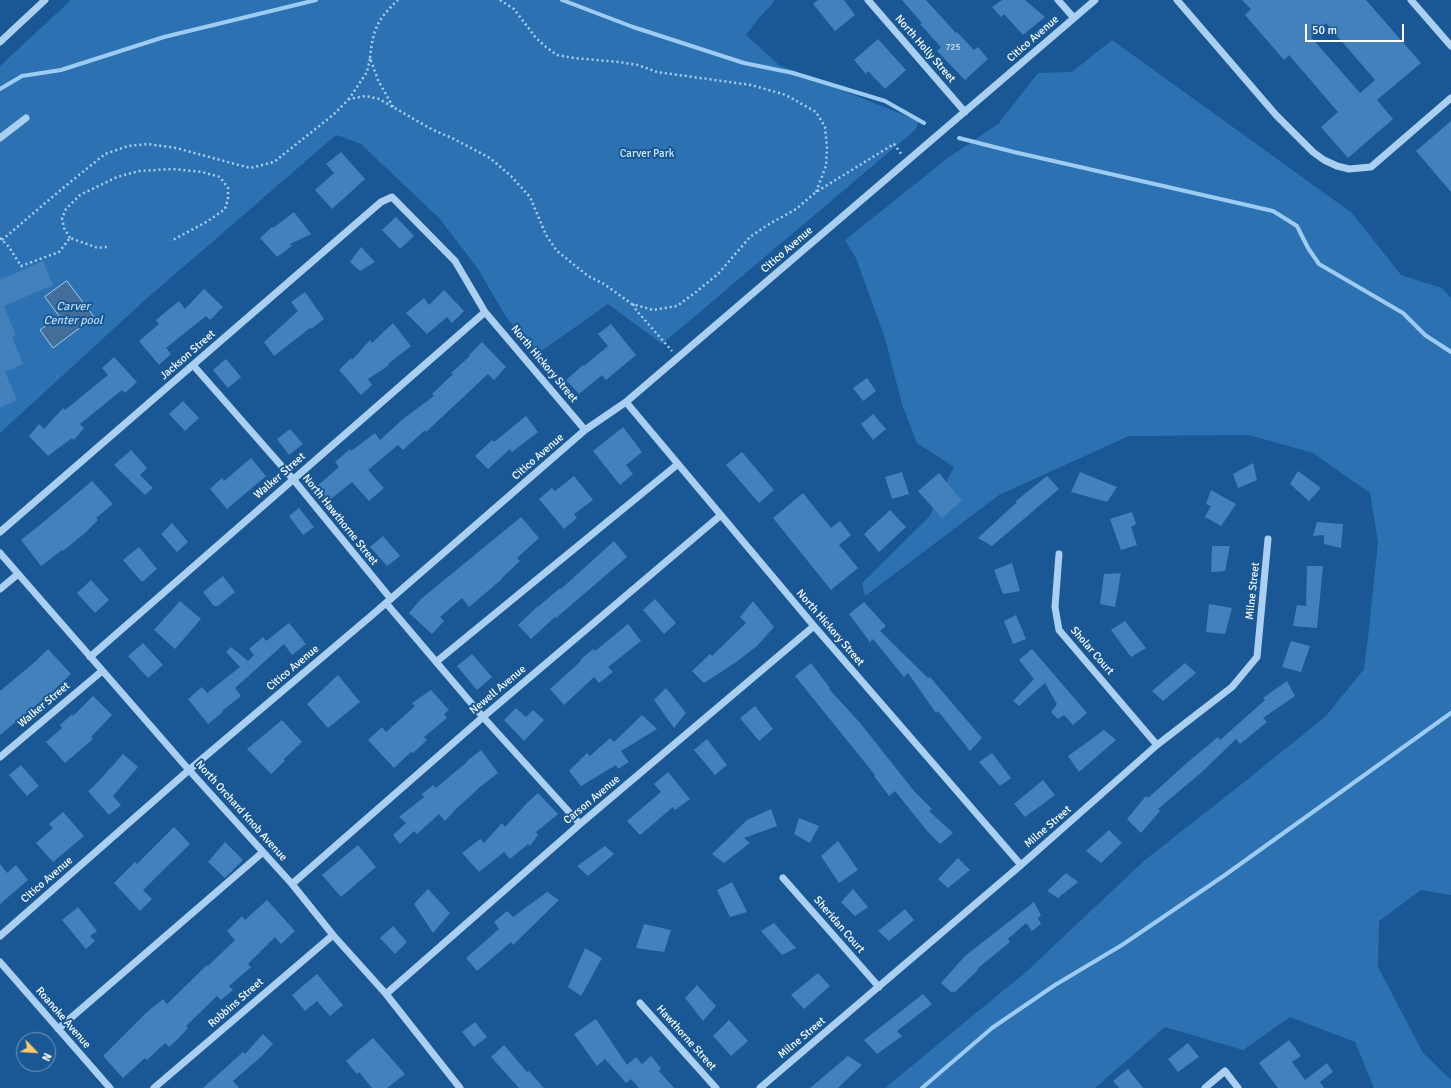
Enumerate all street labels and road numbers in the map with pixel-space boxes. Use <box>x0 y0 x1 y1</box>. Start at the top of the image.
street label: North Holly Street <box>892 12 958 86</box>
street label: Citico Avenue <box>1004 13 1062 65</box>
street label: Citico Avenue <box>758 224 816 276</box>
street label: North Hickory Street <box>508 323 580 405</box>
street label: Jackson Street <box>158 328 218 382</box>
street label: Citico Avenue <box>509 431 567 483</box>
street label: Walker Street <box>252 450 308 502</box>
street label: North Hawthorne Street <box>299 472 381 568</box>
street label: Milne Street <box>1243 562 1263 620</box>
street label: North Hickory Street <box>793 587 867 669</box>
street label: Sholar Court <box>1067 624 1117 678</box>
street label: Citico Avenue <box>264 642 322 694</box>
street label: Newell Avenue <box>467 663 529 717</box>
street label: Walker Street <box>15 679 73 731</box>
street label: North Orchard Knob Avenue <box>192 758 290 864</box>
street label: Carson Avenue <box>561 773 623 827</box>
street label: Milne Street <box>1022 803 1074 851</box>
street label: Citico Avenue <box>18 854 76 906</box>
street label: Sheridan Court <box>811 894 867 956</box>
street label: Robbins Street <box>206 975 266 1031</box>
street label: Roanoke Avenue <box>33 985 93 1051</box>
street label: Hawthorne Street <box>653 1003 719 1073</box>
street label: Milne Street <box>776 1014 828 1062</box>

